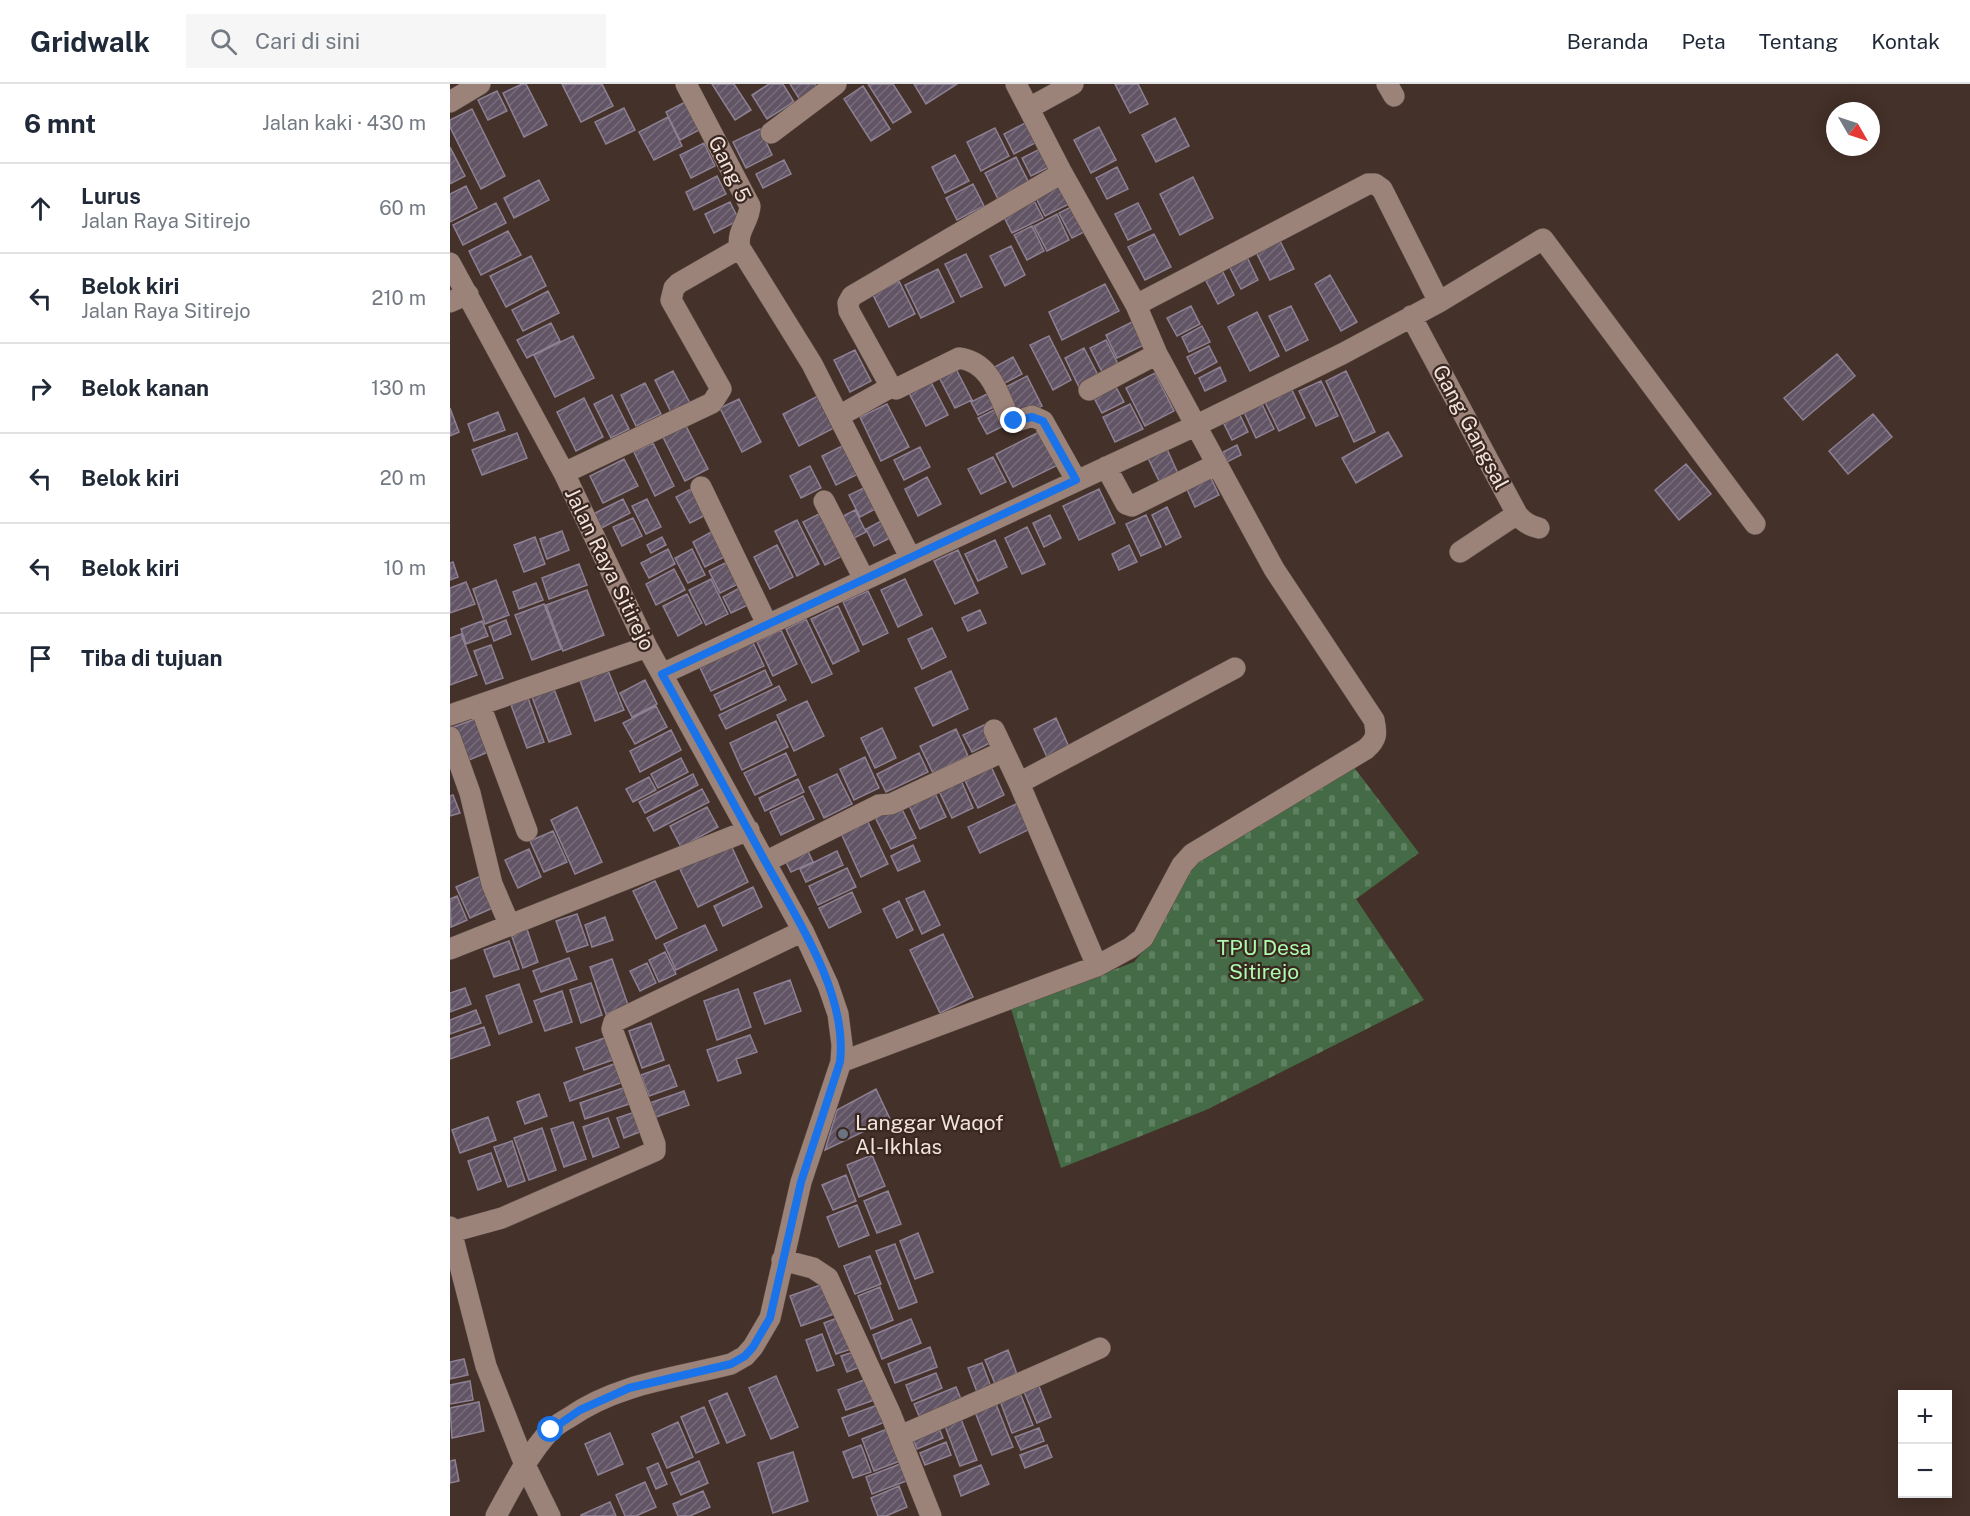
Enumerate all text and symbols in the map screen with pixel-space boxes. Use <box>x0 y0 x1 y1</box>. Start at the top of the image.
search box <box>186 14 606 68</box>
text: Gridwalk <box>30 25 150 58</box>
icon: search <box>207 25 240 58</box>
text: Cari di sini <box>255 28 360 54</box>
text: Beranda <box>1567 29 1648 54</box>
text: Peta <box>1681 29 1726 54</box>
text: Tentang <box>1759 29 1838 54</box>
text: Kontak <box>1871 29 1940 54</box>
north arrow <box>1826 102 1880 156</box>
text: 6 mnt <box>24 108 96 139</box>
text: Jalan kaki · 430 m <box>262 111 426 135</box>
street label: Gang 5 <box>703 132 757 206</box>
text: Lurus <box>81 183 141 209</box>
icon: ahead <box>24 192 57 225</box>
text: 60 m <box>379 196 426 220</box>
text: Jalan Raya Sitirejo <box>81 209 250 233</box>
text: Belok kiri <box>81 273 179 299</box>
icon: left <box>24 282 57 315</box>
text: 210 m <box>372 286 426 310</box>
text: Jalan Raya Sitirejo <box>81 299 250 323</box>
street label: Gang Gangsal <box>1428 360 1514 494</box>
icon: right <box>24 372 57 405</box>
text: Belok kanan <box>81 375 209 401</box>
text: 130 m <box>371 376 426 400</box>
route end <box>1000 407 1026 433</box>
icon: left <box>24 462 57 495</box>
text: Belok kiri <box>81 465 179 491</box>
text: 20 m <box>380 466 426 490</box>
street label: Jalan Raya Sitirejo <box>560 484 660 654</box>
icon: left <box>24 552 57 585</box>
text: Belok kiri <box>81 555 179 581</box>
text: 10 m <box>383 556 426 580</box>
icon: arrive <box>24 642 57 675</box>
text: Tiba di tujuan <box>81 645 222 671</box>
park label: TPU Desa Sitirejo <box>1217 935 1311 984</box>
place label: Langgar Waqof Al-Ikhlas <box>855 1110 1004 1159</box>
marker: Langgar Waqof Al-Ikhlas <box>836 1127 850 1141</box>
map controls <box>1898 1390 1952 1498</box>
button: + <box>1898 1390 1952 1444</box>
route start <box>537 1416 563 1442</box>
button: − <box>1898 1444 1952 1498</box>

